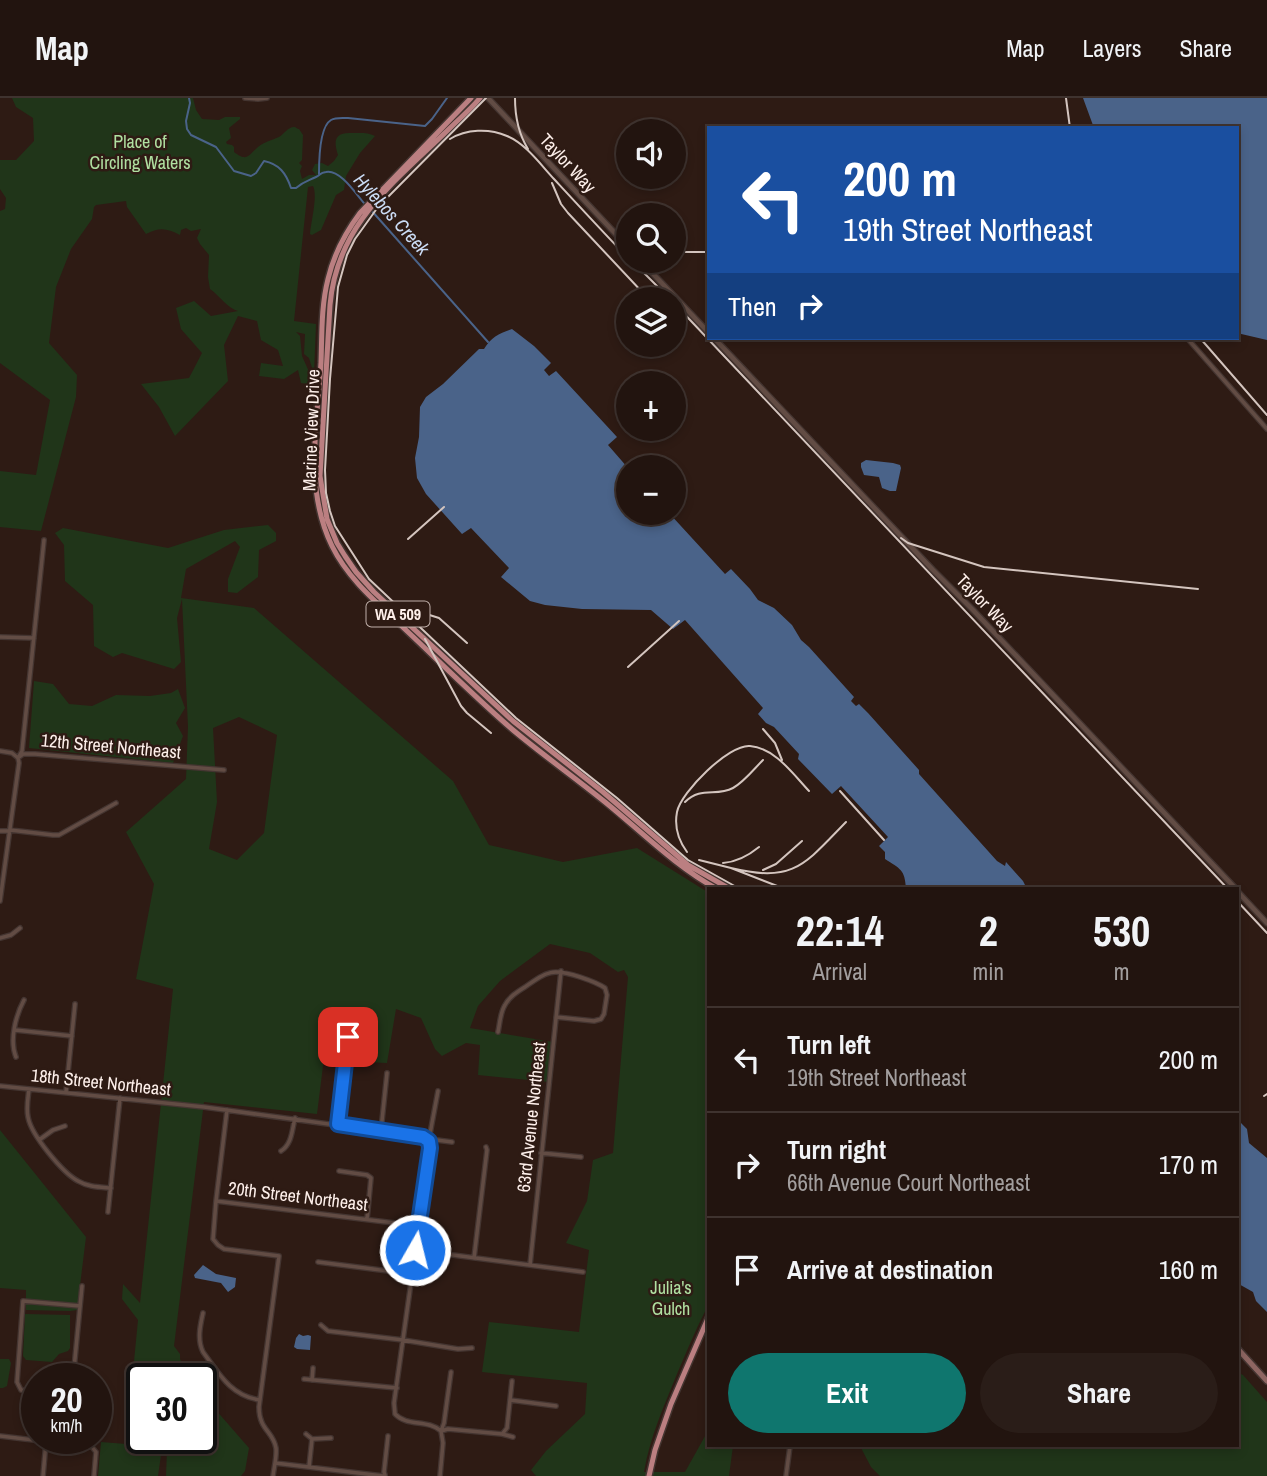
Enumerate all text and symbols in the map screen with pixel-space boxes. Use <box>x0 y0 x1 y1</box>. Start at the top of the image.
text: Map <box>35 26 89 70</box>
text: Map <box>1006 32 1044 64</box>
text: Layers <box>1082 32 1141 64</box>
text: Share <box>1179 32 1232 64</box>
map controls <box>616 119 686 525</box>
button: sound <box>616 119 686 189</box>
street label: Taylor Way <box>534 128 602 199</box>
park label: Place of Circling Waters <box>89 129 191 175</box>
text: 200 m <box>843 145 957 211</box>
icon: left <box>728 154 819 245</box>
water label: Hylebos Creek <box>348 167 437 262</box>
button: search <box>616 203 686 273</box>
text: 19th Street Northeast <box>843 208 1092 251</box>
button: layers <box>616 287 686 357</box>
icon: right <box>791 287 829 325</box>
text: Then <box>728 289 777 324</box>
street label: Marine View Drive <box>296 369 326 491</box>
button: + <box>616 371 686 441</box>
button: − <box>616 455 686 525</box>
street label: Taylor Way <box>951 568 1020 638</box>
road number: WA 509 <box>366 601 430 626</box>
street label: 12th Street Northeast <box>40 727 182 765</box>
text: 22:14 <box>796 903 884 959</box>
text: 2 <box>979 903 998 959</box>
text: 530 <box>1093 903 1150 959</box>
text: Arrival <box>813 956 867 987</box>
text: min <box>973 956 1004 987</box>
text: m <box>1114 956 1129 987</box>
pin <box>318 1007 378 1067</box>
icon: arrive <box>329 1018 367 1056</box>
text: Turn left <box>787 1027 871 1062</box>
street label: 63rd Avenue Northeast <box>511 1041 551 1193</box>
icon: left <box>728 1041 766 1079</box>
text: 200 m <box>1159 1042 1218 1077</box>
street label: 18th Street Northeast <box>30 1062 172 1102</box>
text: 19th Street Northeast <box>787 1062 966 1093</box>
text: Turn right <box>787 1132 886 1167</box>
icon: right <box>728 1146 766 1184</box>
text: 170 m <box>1159 1147 1218 1182</box>
text: 66th Avenue Court Northeast <box>787 1167 1030 1198</box>
street label: 20th Street Northeast <box>227 1175 369 1217</box>
position arrow <box>378 1213 452 1287</box>
icon: arrive <box>728 1251 766 1289</box>
text: Arrive at destination <box>787 1252 993 1287</box>
text: 160 m <box>1159 1252 1218 1287</box>
park label: Julia's Gulch <box>650 1275 692 1321</box>
button: Exit <box>728 1353 966 1433</box>
button: Share <box>980 1353 1218 1433</box>
speed limit sign: 30 <box>126 1363 217 1454</box>
text: 20 <box>51 1376 82 1423</box>
text: km/h <box>51 1413 83 1438</box>

